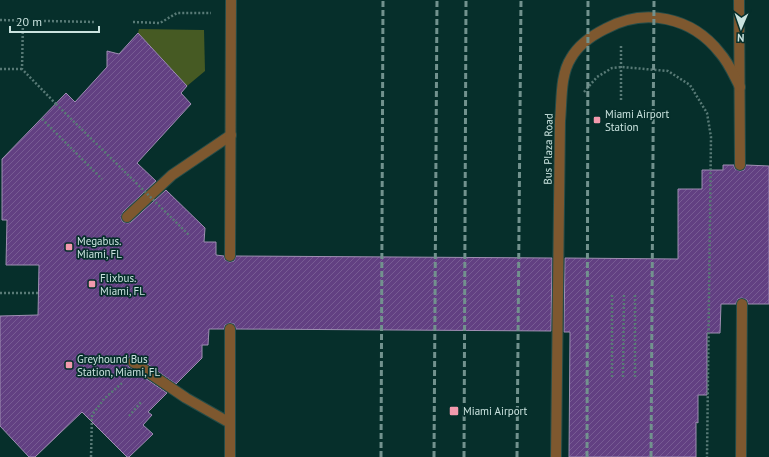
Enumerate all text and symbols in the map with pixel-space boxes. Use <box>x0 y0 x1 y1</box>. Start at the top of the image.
scale bar <box>10 8 99 34</box>
north arrow <box>721 8 761 48</box>
text: 20 m <box>16 14 42 29</box>
text: N <box>737 31 745 45</box>
place label: Miami Airport Station <box>605 107 670 134</box>
street label: Bus Plaza Road <box>540 113 556 185</box>
marker: Miami Airport Station <box>592 115 602 125</box>
place label: Megabus. Miami, FL <box>77 234 122 261</box>
marker: Megabus. Miami, FL <box>64 242 74 252</box>
place label: Flixbus. Miami, FL <box>100 271 145 298</box>
marker: Flixbus. Miami, FL <box>87 279 97 289</box>
place label: Greyhound Bus Station, Miami, FL <box>77 352 160 379</box>
marker: Greyhound Bus Station, Miami, FL <box>64 360 74 370</box>
place label: Miami Airport <box>463 404 528 418</box>
marker: Miami Airport <box>448 405 460 417</box>

